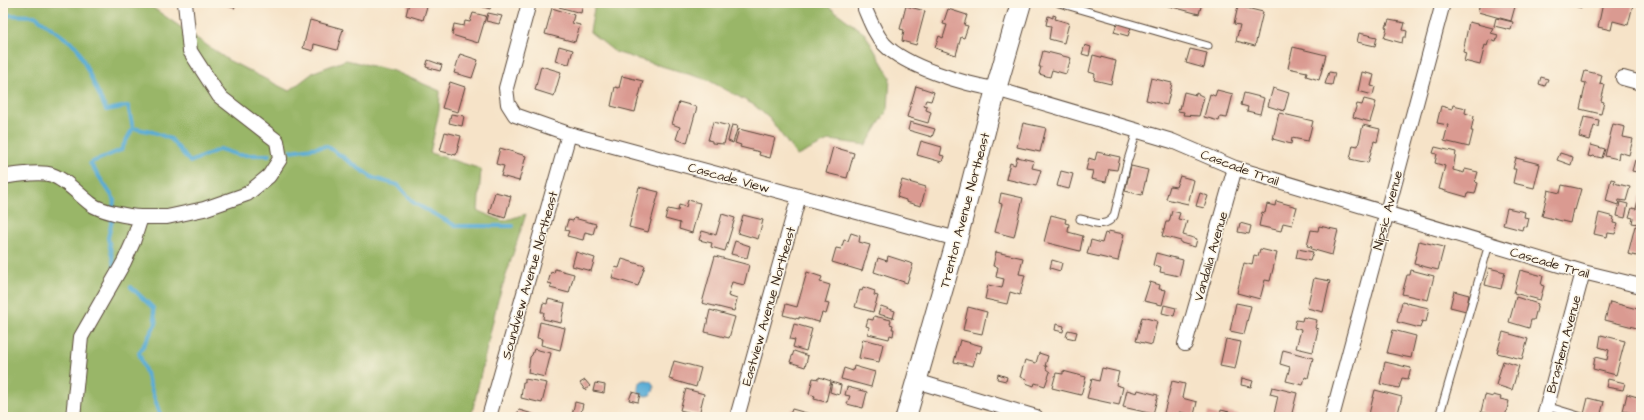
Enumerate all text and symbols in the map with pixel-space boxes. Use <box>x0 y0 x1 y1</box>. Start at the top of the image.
street label: Trenton Avenue Northeast <box>936 130 995 290</box>
street label: Cascade Trail <box>1198 145 1281 190</box>
street label: Cascade View <box>686 158 772 197</box>
street label: Nipsic Avenue <box>1369 169 1407 252</box>
street label: Soundview Avenue Northeast <box>497 188 563 361</box>
street label: Vandalia Avenue <box>1190 209 1232 303</box>
street label: Eastview Avenue Northeast <box>738 224 801 388</box>
street label: Cascade Trail <box>1508 243 1592 283</box>
street label: Brashem Avenue <box>1542 293 1586 395</box>

